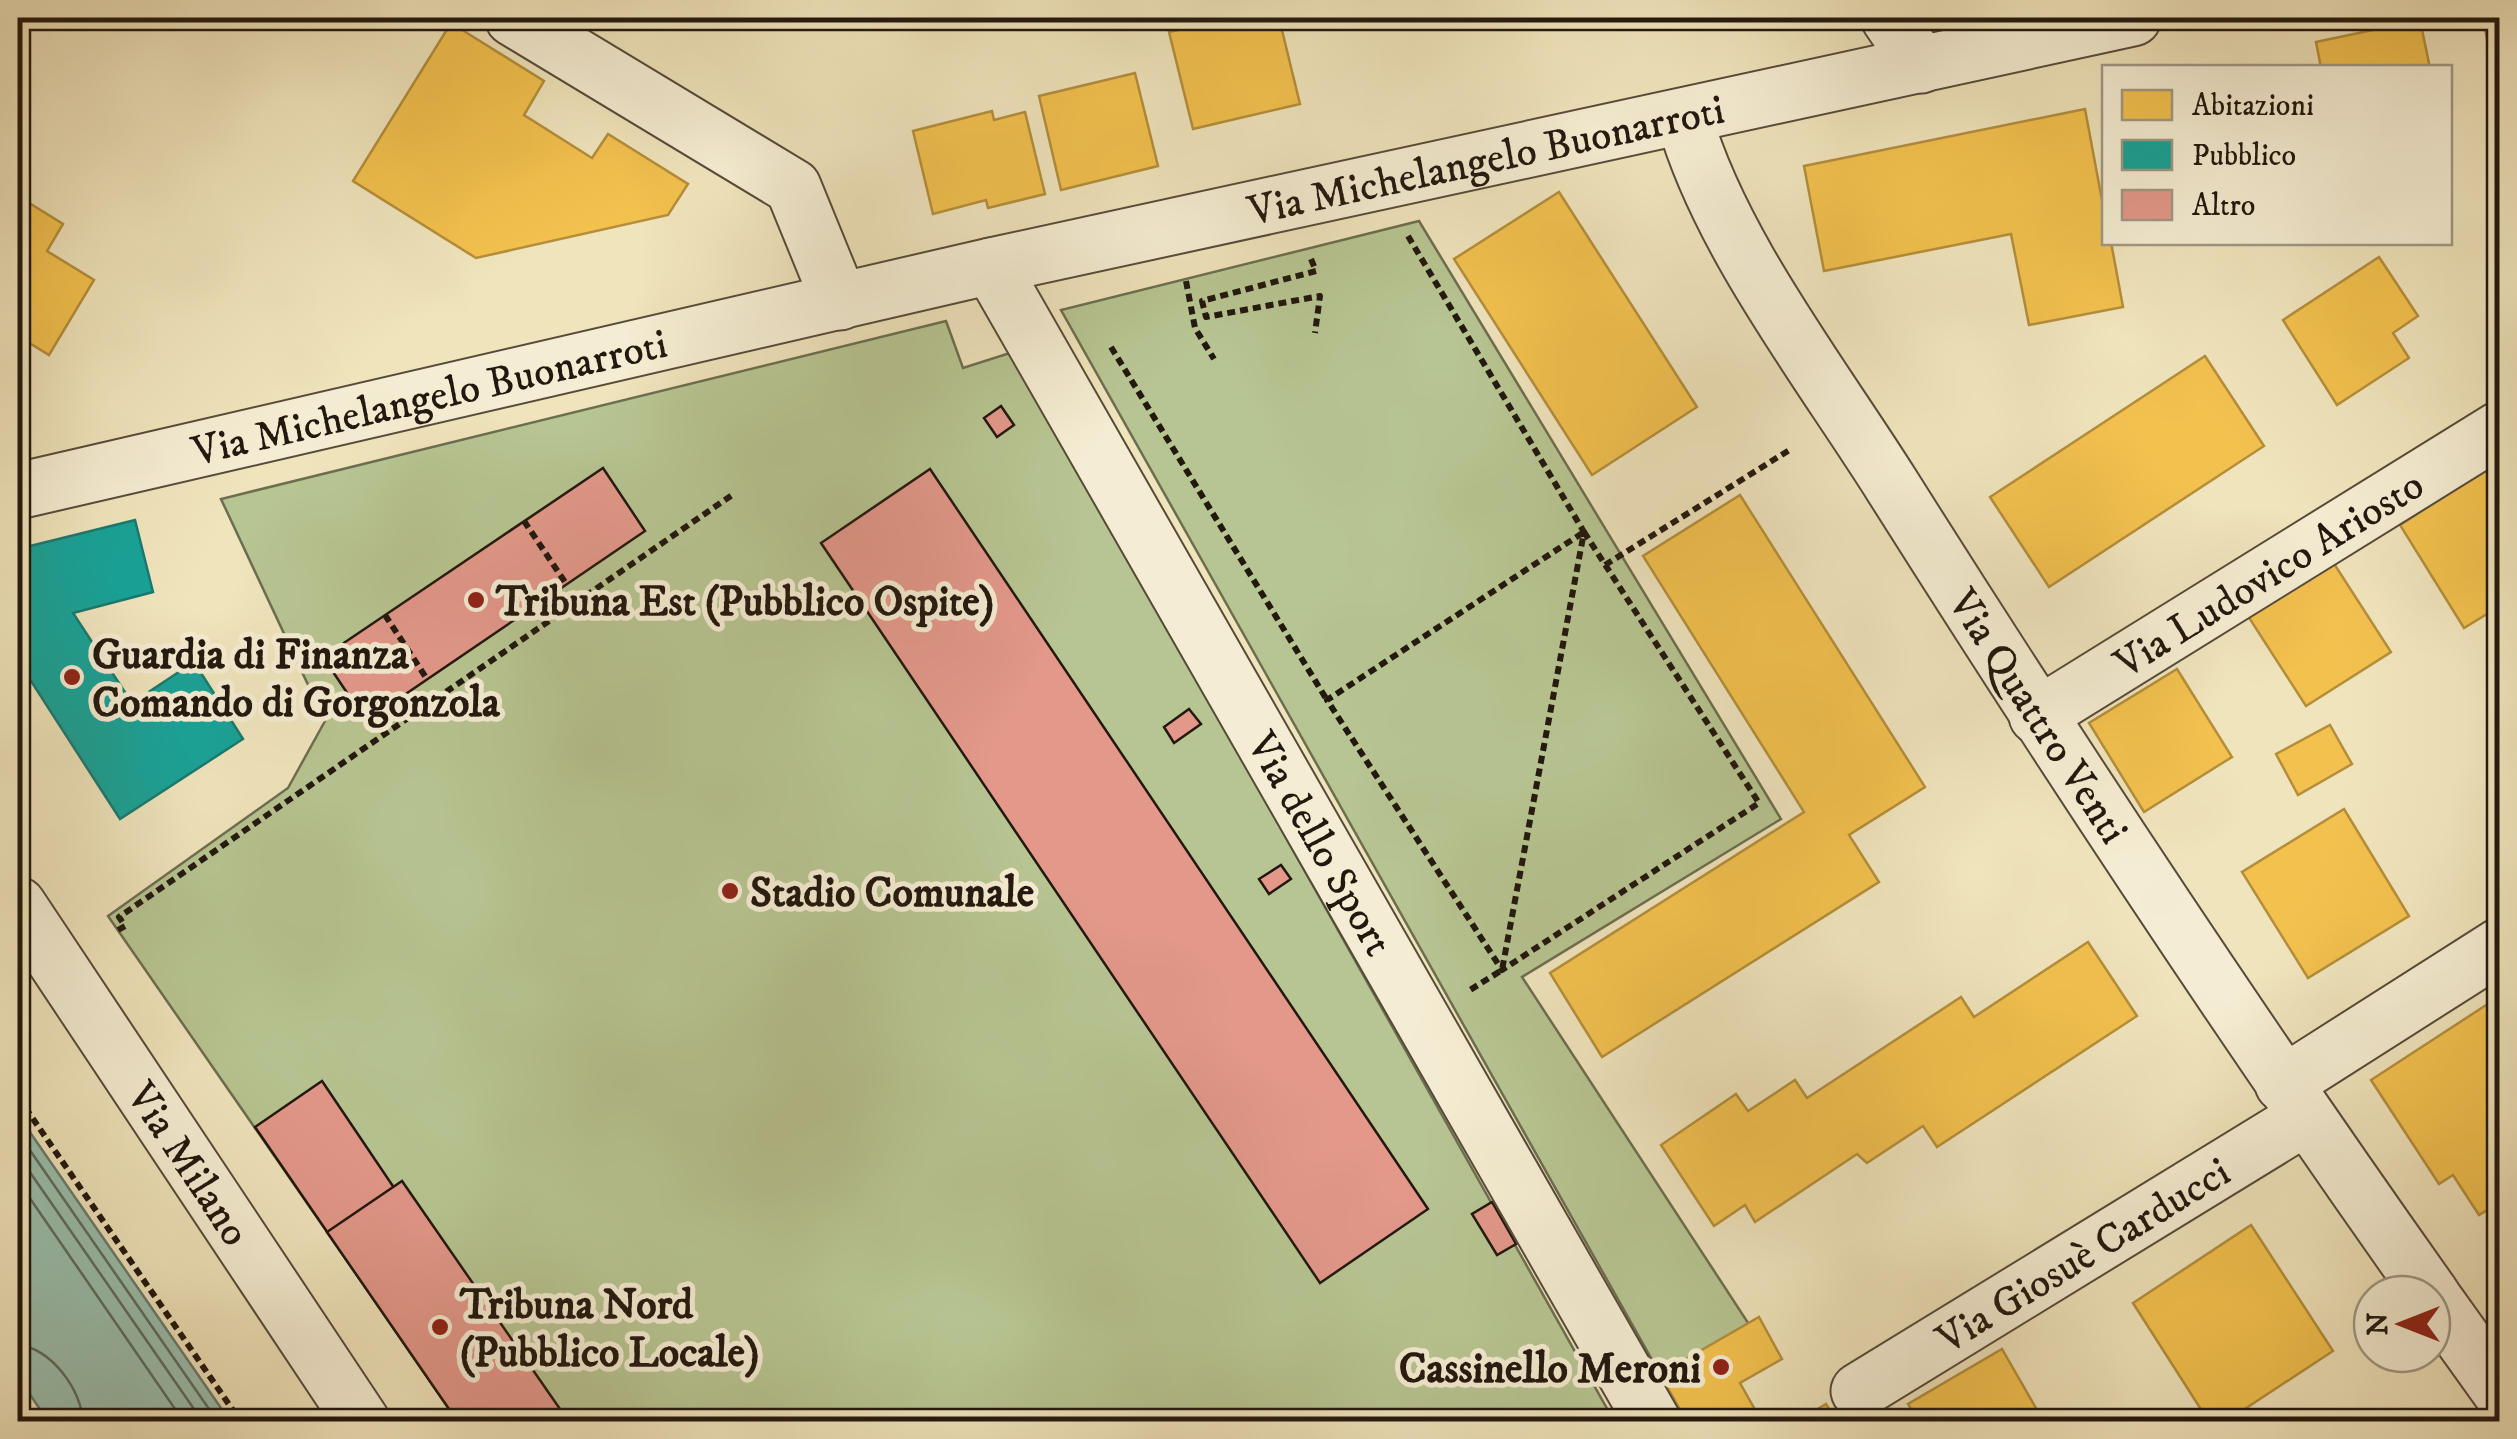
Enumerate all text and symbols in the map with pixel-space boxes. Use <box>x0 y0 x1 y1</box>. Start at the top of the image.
legend <box>2102 65 2452 245</box>
street label: Via Michelangelo Buonarroti <box>1243 85 1729 239</box>
text: Abitazioni <box>2192 88 2314 125</box>
text: Pubblico <box>2192 138 2296 175</box>
text: Altro <box>2192 188 2255 225</box>
street label: Via Michelangelo Buonarroti <box>186 319 672 479</box>
street label: Via Ludovico Ariosto <box>2105 460 2434 691</box>
place label: Tribuna Est (Pubblico Ospite) <box>495 577 994 629</box>
street label: Via Quattro Venti <box>1935 579 2139 854</box>
marker: Tribuna Est (Pubblico Ospite) <box>465 589 487 611</box>
place label: Guardia di Finanza Comando di Gorgonzola <box>92 630 501 730</box>
marker: Guardia di Finanza Comando di Gorgonzola <box>61 666 83 688</box>
street label: Via dello Sport <box>1234 723 1403 966</box>
place label: Stadio Comunale <box>750 868 1034 920</box>
marker: Stadio Comunale <box>719 880 741 902</box>
street label: Via Milano <box>114 1072 260 1257</box>
street label: Via Giosuè Carducci <box>1927 1147 2240 1367</box>
north arrow <box>2352 1274 2452 1374</box>
place label: Tribuna Nord (Pubblico Locale) <box>459 1280 759 1380</box>
text: N <box>2361 1312 2396 1335</box>
marker: Tribuna Nord (Pubblico Locale) <box>429 1316 451 1338</box>
place label: Cassinello Meroni <box>1399 1344 1701 1396</box>
marker: Cassinello Meroni <box>1710 1356 1732 1378</box>

